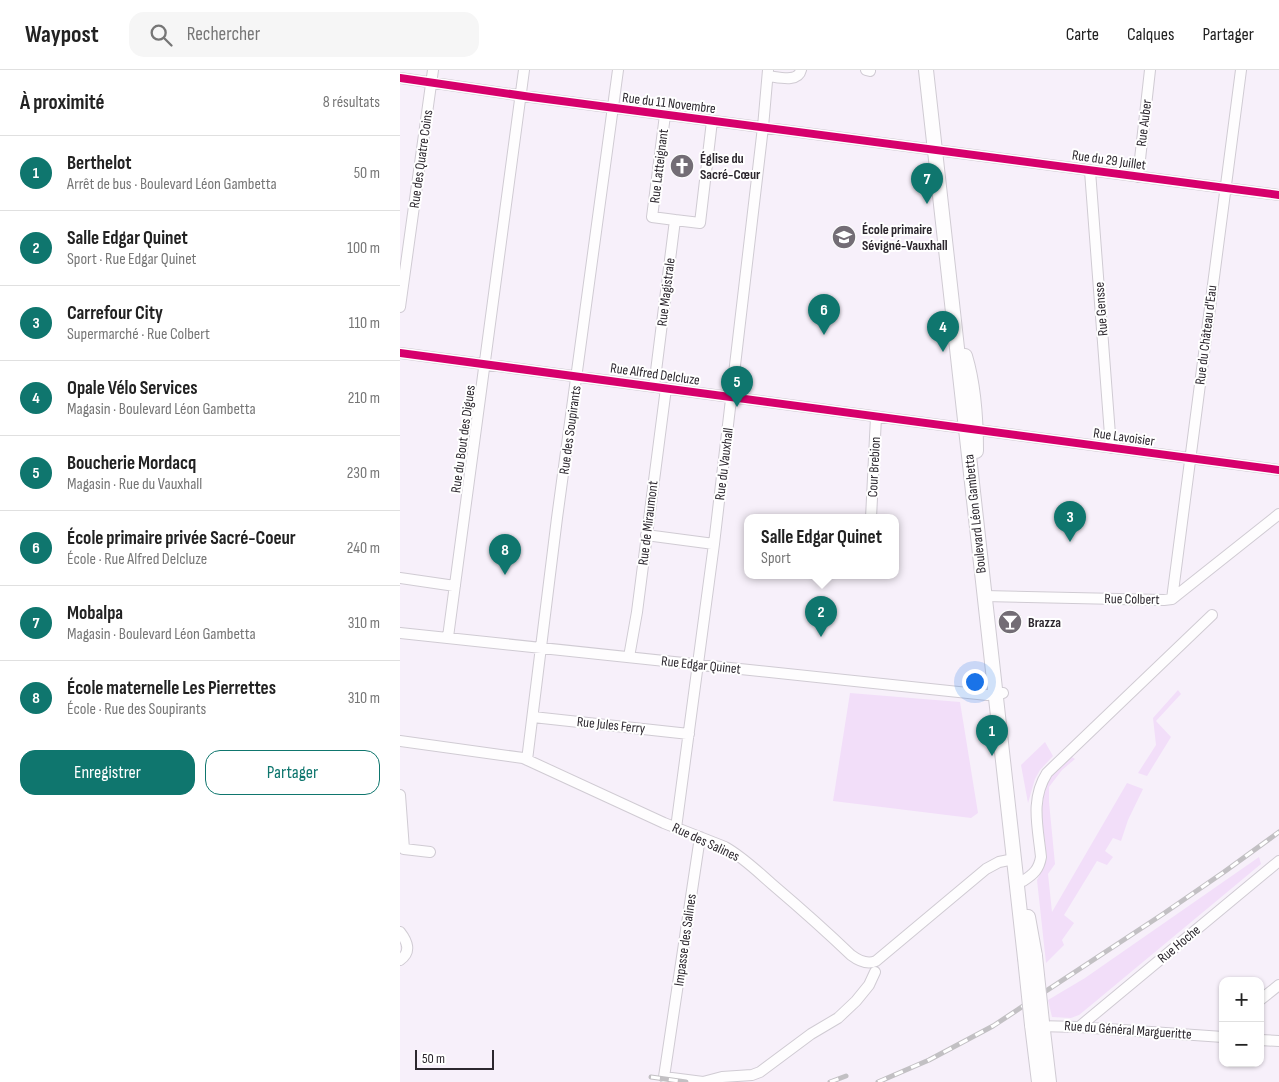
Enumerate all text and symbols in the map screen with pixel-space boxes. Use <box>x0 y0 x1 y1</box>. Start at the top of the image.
search box <box>129 12 479 57</box>
text: Waypost <box>25 20 99 49</box>
icon: search <box>147 21 175 49</box>
text: Rechercher <box>187 23 260 46</box>
text: Carte <box>1066 24 1099 45</box>
text: Calques <box>1127 24 1174 45</box>
text: Partager <box>1202 24 1254 45</box>
street label: Rue du 11 Novembre <box>621 89 717 117</box>
text: À proximité <box>20 90 105 115</box>
text: 8 résultats <box>323 93 380 112</box>
street label: Rue Auber <box>1133 98 1155 148</box>
street label: Rue des Quatre Coins <box>406 109 436 209</box>
street label: Rue Latteignant <box>646 128 672 204</box>
street label: Rue du 29 Juillet <box>1071 146 1147 174</box>
place label: Église du Sacré-Cœur <box>700 150 761 183</box>
text: Berthelot <box>67 152 132 175</box>
church icon: Église du Sacré-Cœur <box>669 153 695 179</box>
pin: 7 <box>911 163 943 204</box>
text: 1 <box>33 164 39 183</box>
text: 50 m <box>354 164 380 183</box>
text: Arrêt de bus · Boulevard Léon Gambetta <box>67 175 277 194</box>
place label: École primaire Sévigné-Vauxhall <box>862 221 948 254</box>
school or university icon: École primaire Sévigné-Vauxhall <box>831 224 857 250</box>
text: Salle Edgar Quinet <box>67 227 188 250</box>
text: 2 <box>32 239 40 258</box>
text: 100 m <box>347 239 380 258</box>
text: Sport · Rue Edgar Quinet <box>67 250 196 269</box>
street label: Rue Magistrale <box>653 257 679 327</box>
street label: Rue Gensse <box>1091 281 1111 337</box>
street label: Rue du Château d'Eau <box>1191 284 1221 386</box>
pin: 6 <box>808 294 840 335</box>
text: Carrefour City <box>67 302 163 325</box>
pin: 4 <box>927 311 959 352</box>
text: 3 <box>32 314 40 333</box>
text: 110 m <box>349 314 380 333</box>
text: Supermarché · Rue Colbert <box>67 325 210 344</box>
street label: Rue Alfred Delcluze <box>609 359 701 389</box>
pin: 5 <box>721 366 753 407</box>
text: Opale Vélo Services <box>67 377 198 400</box>
street label: Rue du Bout des Digues <box>447 384 479 494</box>
street label: Rue des Soupirants <box>555 385 585 475</box>
text: 4 <box>32 389 40 408</box>
text: 210 m <box>348 389 380 408</box>
text: Magasin · Boulevard Léon Gambetta <box>67 400 256 419</box>
street label: Rue Lavoisier <box>1092 424 1156 450</box>
street label: Rue du Vauxhall <box>711 427 737 501</box>
street label: Cour Brebion <box>864 436 884 498</box>
text: Boucherie Mordacq <box>67 452 196 475</box>
street label: Boulevard Léon Gambetta <box>960 454 990 574</box>
text: 5 <box>32 464 40 483</box>
text: 230 m <box>347 464 380 483</box>
text: Magasin · Rue du Vauxhall <box>67 475 202 494</box>
street label: Rue de Miraumont <box>634 480 662 566</box>
pin: 3 <box>1054 501 1086 542</box>
popup <box>744 514 899 579</box>
text: Salle Edgar Quinet <box>761 526 882 549</box>
text: École primaire privée Sacré-Coeur <box>67 527 296 550</box>
pin: 8 <box>489 534 521 575</box>
text: 6 <box>32 539 40 558</box>
text: 240 m <box>347 539 380 558</box>
text: Sport <box>761 549 791 568</box>
text: École · Rue Alfred Delcluze <box>67 550 207 569</box>
street label: Rue Colbert <box>1104 590 1160 608</box>
pin: 2 <box>805 596 837 637</box>
text: Mobalpa <box>67 602 123 625</box>
bar icon: Brazza <box>997 609 1023 635</box>
text: 7 <box>33 614 39 633</box>
text: 310 m <box>348 614 380 633</box>
place label: Brazza <box>1028 614 1061 631</box>
text: Magasin · Boulevard Léon Gambetta <box>67 625 256 644</box>
street label: Rue Edgar Quinet <box>660 652 742 678</box>
your location <box>962 669 988 695</box>
text: École maternelle Les Pierrettes <box>67 677 276 700</box>
text: 8 <box>32 689 40 708</box>
text: 310 m <box>348 689 380 708</box>
text: École · Rue des Soupirants <box>67 700 206 719</box>
street label: Rue Jules Ferry <box>576 713 647 737</box>
pin: 1 <box>976 715 1008 756</box>
button: Enregistrer <box>20 750 195 795</box>
button: Partager <box>205 750 380 795</box>
street label: Rue des Salines <box>670 819 742 865</box>
street label: Impasse des Salines <box>670 893 700 987</box>
street label: Rue Hoche <box>1154 921 1204 967</box>
map controls <box>1219 977 1264 1067</box>
button: + <box>1219 977 1264 1022</box>
street label: Rue du Général Margueritte <box>1064 1017 1192 1043</box>
button: − <box>1219 1022 1264 1067</box>
scale bar <box>415 1047 494 1070</box>
text: 50 m <box>422 1050 445 1067</box>

